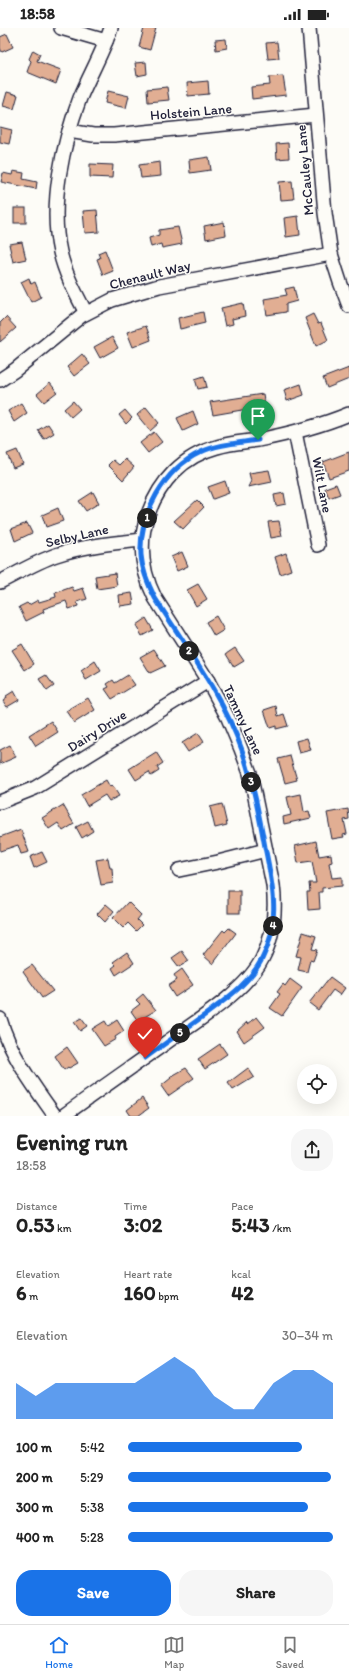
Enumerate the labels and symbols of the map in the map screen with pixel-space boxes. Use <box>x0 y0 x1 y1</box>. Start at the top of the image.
street label: Holstein Lane <box>149 100 233 124</box>
street label: McCauley Lane <box>293 124 317 216</box>
street label: Chenault Way <box>108 257 193 293</box>
pin <box>241 399 275 440</box>
street label: Wilt Lane <box>308 456 336 515</box>
pin: 1 <box>137 508 157 528</box>
street label: Selby Lane <box>44 520 110 552</box>
pin: 2 <box>179 641 199 661</box>
street label: Tammy Lane <box>219 682 267 758</box>
street label: Dairy Drive <box>64 706 130 756</box>
pin: 3 <box>241 772 261 792</box>
pin: 4 <box>263 916 283 936</box>
pin <box>128 1017 162 1058</box>
pin: 5 <box>170 1023 190 1043</box>

